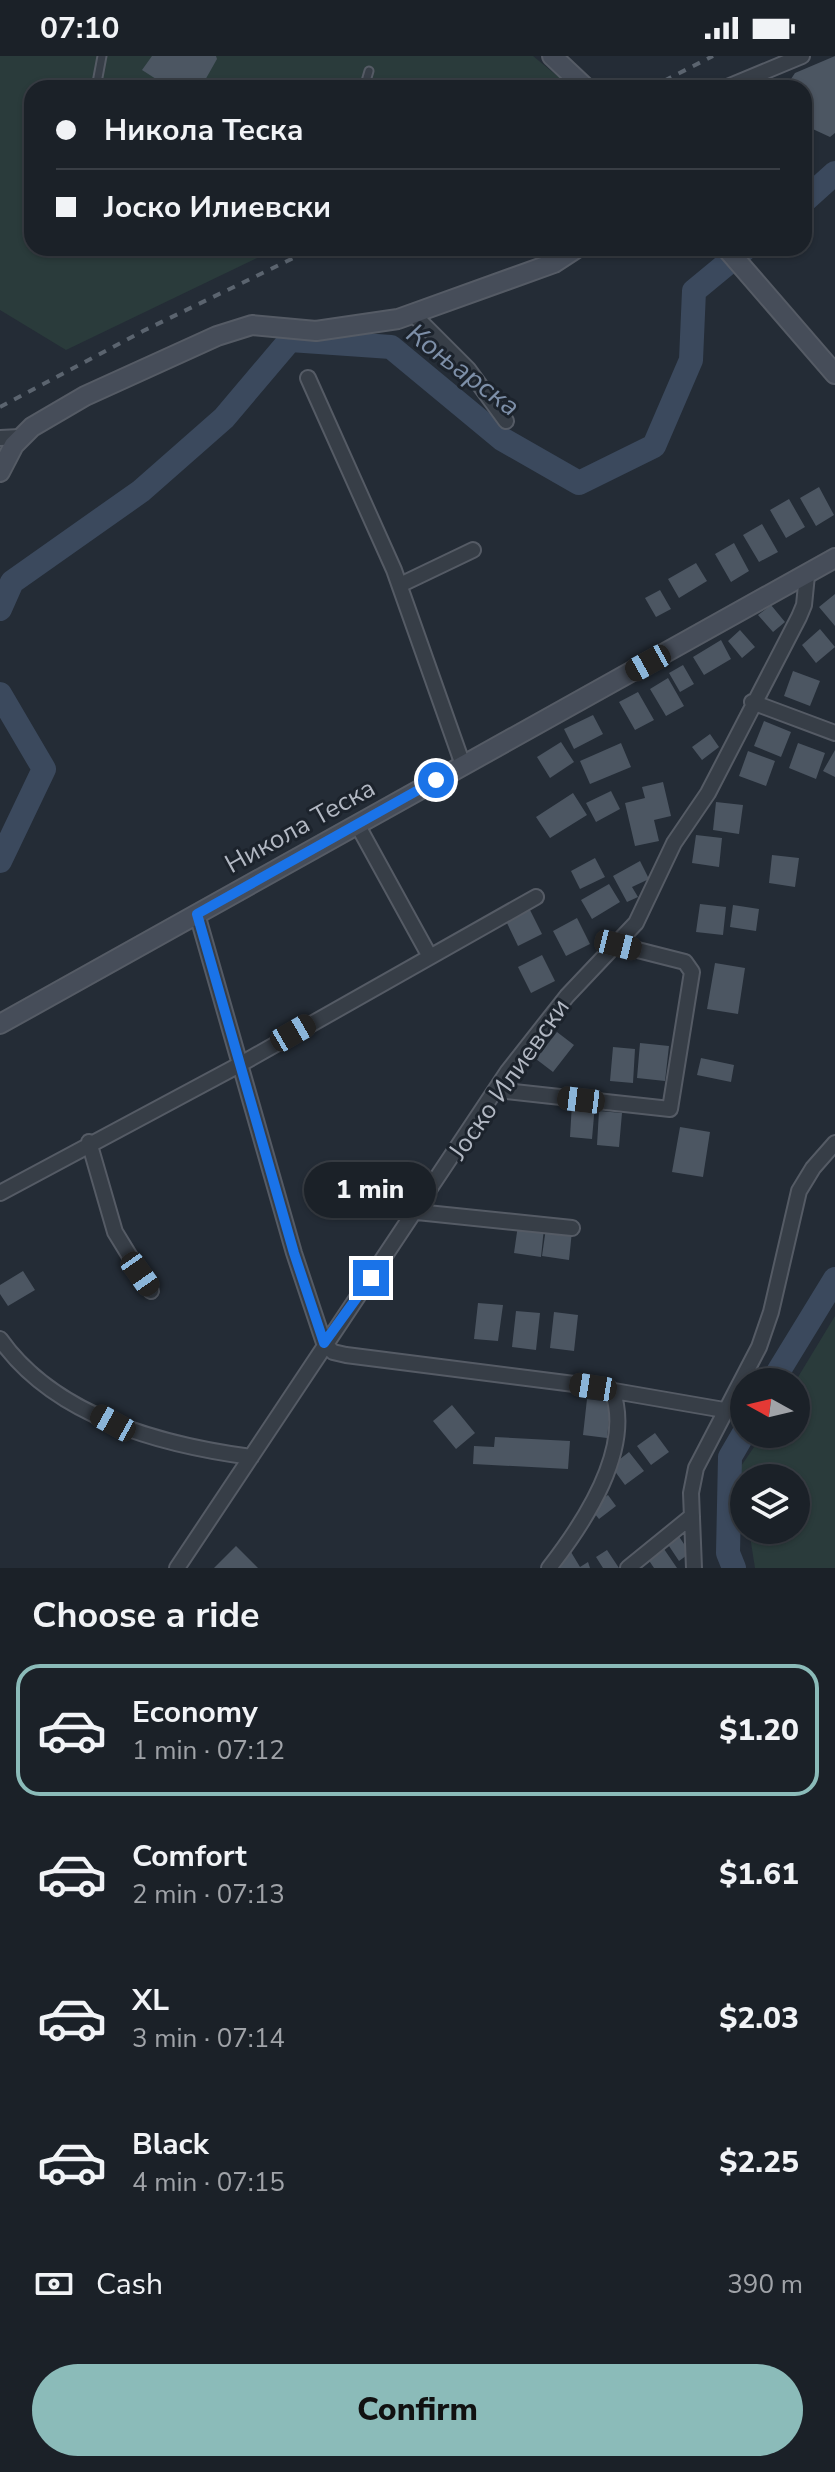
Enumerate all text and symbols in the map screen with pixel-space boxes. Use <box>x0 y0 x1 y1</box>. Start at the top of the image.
text: 07:10 <box>40 8 119 49</box>
text: Никола Теска <box>104 110 303 151</box>
text: Јоско Илиевски <box>104 187 331 228</box>
water label: Коњарска <box>398 315 528 425</box>
car <box>621 641 675 685</box>
route start <box>418 762 454 798</box>
street label: Никола Теска <box>219 770 381 882</box>
car <box>592 928 644 962</box>
street label: Јоско Илиевски <box>440 991 578 1167</box>
car <box>266 1011 320 1055</box>
car <box>556 1085 606 1115</box>
callout: 1 min <box>305 1162 437 1218</box>
text: 1 min <box>336 1172 404 1207</box>
car <box>116 1247 164 1301</box>
route end <box>353 1260 389 1296</box>
north arrow <box>730 1368 810 1448</box>
map controls <box>730 1368 810 1544</box>
car <box>567 1371 619 1403</box>
car <box>86 1401 140 1445</box>
button: layers <box>730 1464 810 1544</box>
text: Choose a ride <box>32 1591 260 1640</box>
text: Economy <box>132 1692 258 1733</box>
icon: car <box>36 1694 108 1766</box>
text: $1.20 <box>719 1710 799 1751</box>
text: 1 min · 07:12 <box>132 1733 285 1768</box>
text: Comfort <box>132 1836 247 1877</box>
icon: car <box>36 1838 108 1910</box>
text: $1.61 <box>719 1854 799 1895</box>
text: 2 min · 07:13 <box>132 1877 285 1912</box>
text: XL <box>132 1980 169 2021</box>
icon: car <box>36 1982 108 2054</box>
text: $2.03 <box>719 1998 799 2039</box>
text: 3 min · 07:14 <box>132 2021 285 2056</box>
text: Black <box>132 2124 209 2165</box>
icon: car <box>36 2126 108 2198</box>
text: $2.25 <box>719 2142 799 2183</box>
text: 4 min · 07:15 <box>132 2165 285 2200</box>
icon: cash <box>32 2262 76 2306</box>
text: Cash <box>96 2264 163 2305</box>
text: 390 m <box>727 2267 803 2302</box>
button: Confirm <box>32 2364 803 2456</box>

